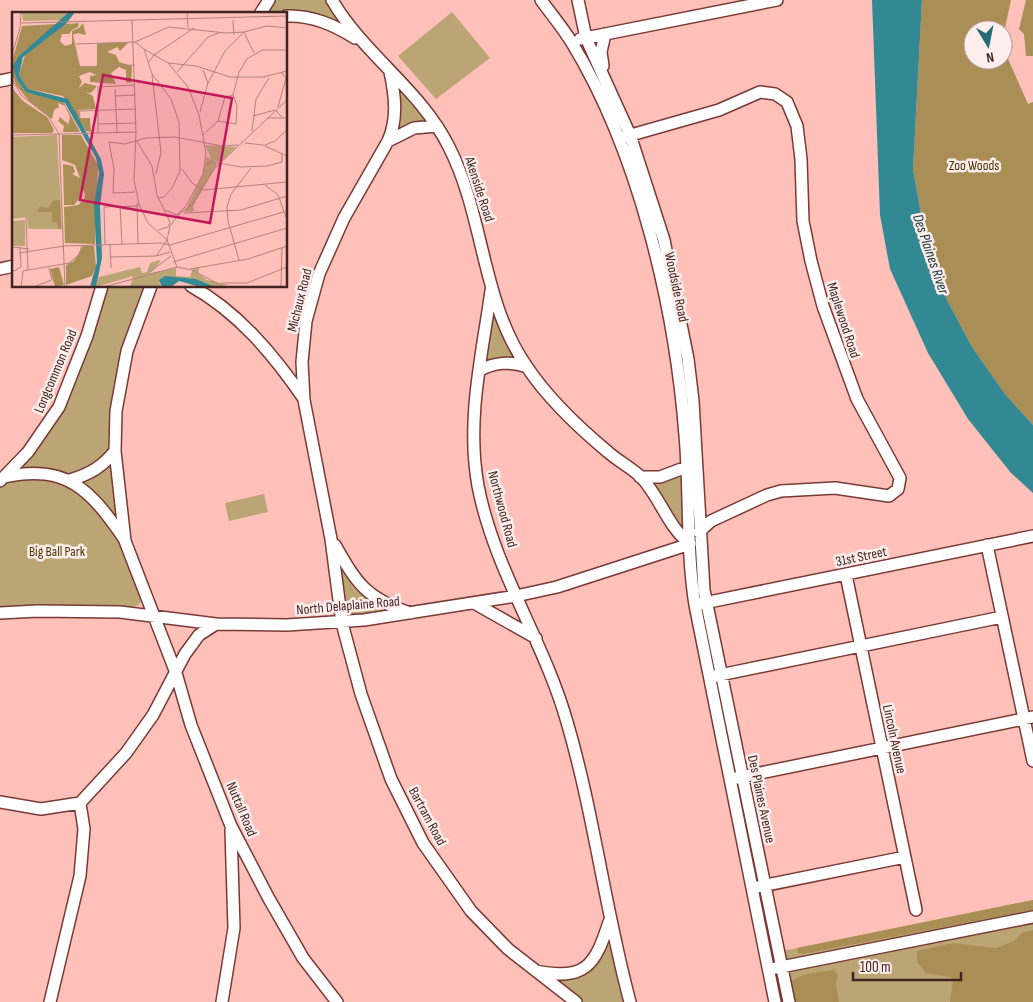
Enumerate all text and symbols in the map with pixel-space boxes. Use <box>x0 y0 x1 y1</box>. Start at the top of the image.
inset map <box>12 12 288 288</box>
north arrow <box>963 20 1013 70</box>
text: N <box>985 48 995 66</box>
street label: Akenside Road <box>461 153 498 224</box>
park label: Zoo Woods <box>949 157 999 174</box>
water label: Des Plaines River <box>908 212 953 297</box>
street label: Woodside Road <box>661 251 692 324</box>
street label: Michaux Road <box>283 267 316 333</box>
street label: Maplewood Road <box>823 280 864 360</box>
street label: Longcommon Road <box>30 327 81 416</box>
street label: Northwood Road <box>484 469 521 549</box>
park label: Big Ball Park <box>29 543 86 560</box>
street label: 31st Street <box>834 543 888 570</box>
street label: North Delaplaine Road <box>296 592 401 618</box>
street label: Lincoln Avenue <box>879 703 910 775</box>
street label: Des Plaines Avenue <box>744 754 779 845</box>
street label: Nuttall Road <box>222 779 261 839</box>
street label: Bartram Road <box>405 784 450 849</box>
scale bar <box>853 950 960 982</box>
text: 100 m <box>860 958 891 977</box>

